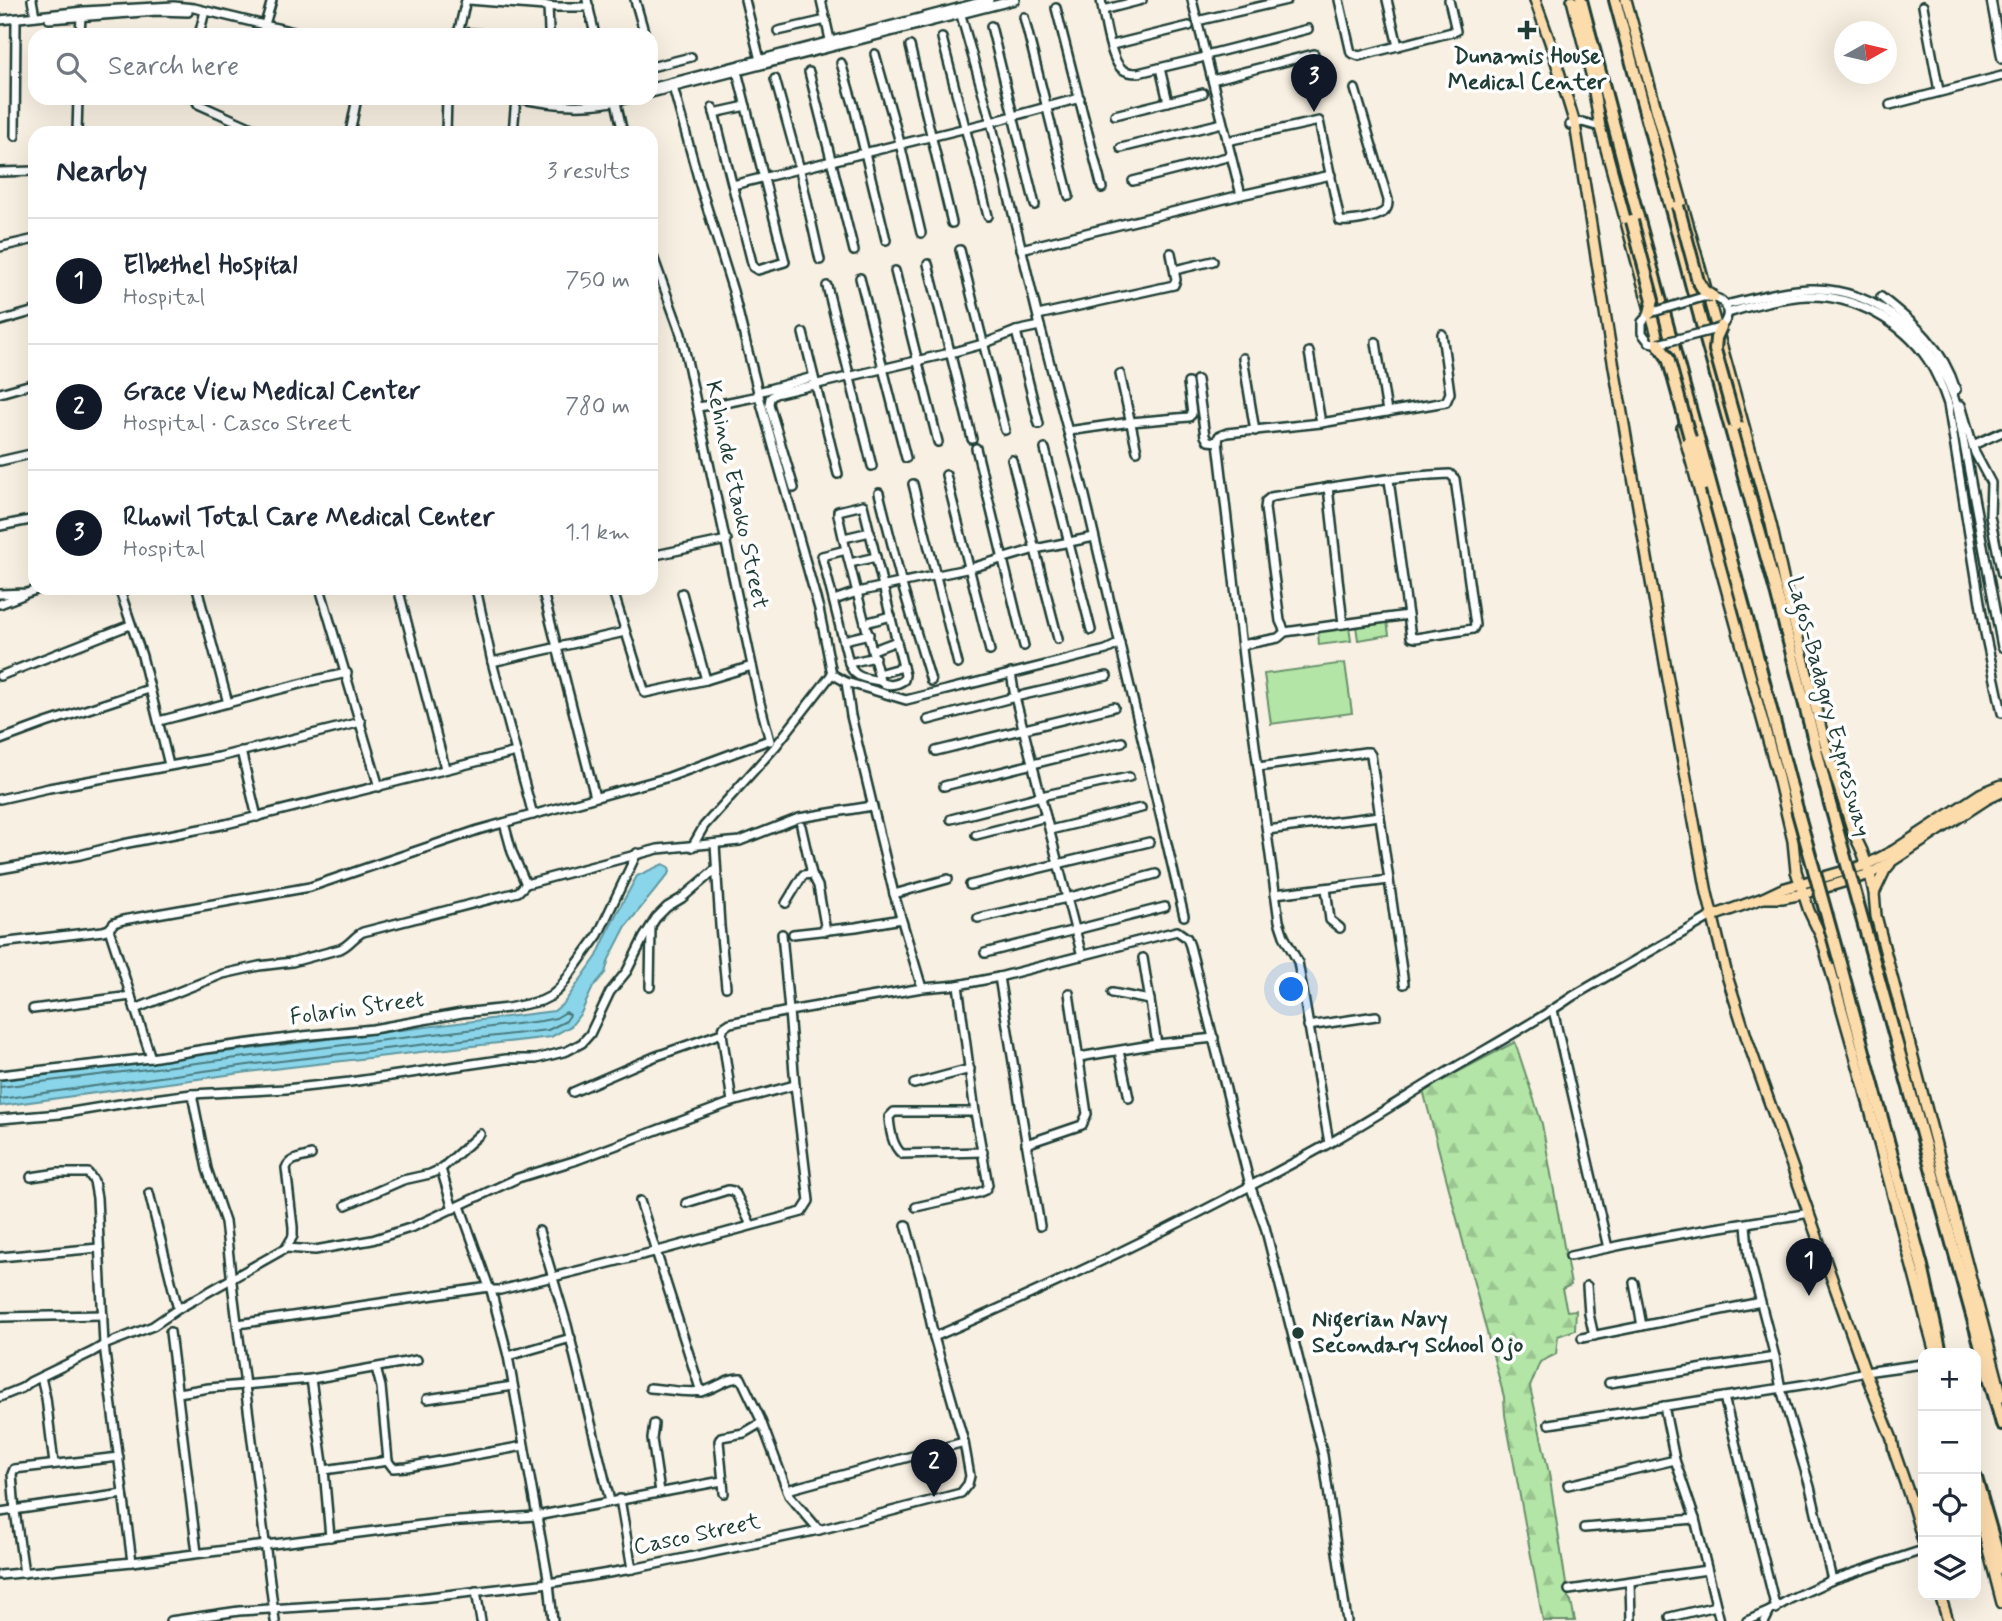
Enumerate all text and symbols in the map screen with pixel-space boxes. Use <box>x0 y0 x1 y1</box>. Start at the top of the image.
marker: Dunamis House Medical Center <box>1517 20 1537 40</box>
north arrow <box>1834 21 1897 84</box>
search box <box>28 28 658 105</box>
place label: Dunamis House Medical Center <box>1448 42 1608 98</box>
icon: search <box>52 48 90 86</box>
text: Search here <box>108 50 239 84</box>
pin: 3 <box>1291 54 1337 112</box>
text: Nearby <box>56 152 147 191</box>
text: 3 results <box>547 157 630 187</box>
text: Elbethel Hospital <box>123 249 297 283</box>
text: 1 <box>74 266 84 296</box>
text: 750 m <box>565 266 630 296</box>
text: Hospital <box>123 283 205 313</box>
text: Grace View Medical Center <box>123 375 421 409</box>
street label: Kehinde Etaoko Street <box>697 378 775 612</box>
text: 2 <box>73 392 85 422</box>
text: 780 m <box>565 392 630 422</box>
text: Hospital · Casco Street <box>123 409 352 439</box>
text: Rhowil Total Care Medical Center <box>123 501 494 535</box>
text: 3 <box>74 518 84 548</box>
text: 1.1 km <box>565 518 630 548</box>
text: Hospital <box>123 535 205 565</box>
street label: Lagos-Badagry Expressway <box>1777 574 1877 841</box>
your location <box>1274 972 1308 1006</box>
street label: Folarin Street <box>288 985 426 1033</box>
pin: 1 <box>1786 1238 1832 1296</box>
place label: Nigerian Navy Secondary School Ojo <box>1312 1305 1524 1361</box>
marker: Nigerian Navy Secondary School Ojo <box>1290 1325 1306 1341</box>
map controls <box>1918 1348 1981 1600</box>
button: + <box>1918 1348 1981 1411</box>
button: − <box>1918 1411 1981 1474</box>
pin: 2 <box>911 1439 957 1497</box>
button: locate <box>1918 1474 1981 1537</box>
street label: Casco Street <box>631 1507 764 1563</box>
button: layers <box>1918 1537 1981 1600</box>

